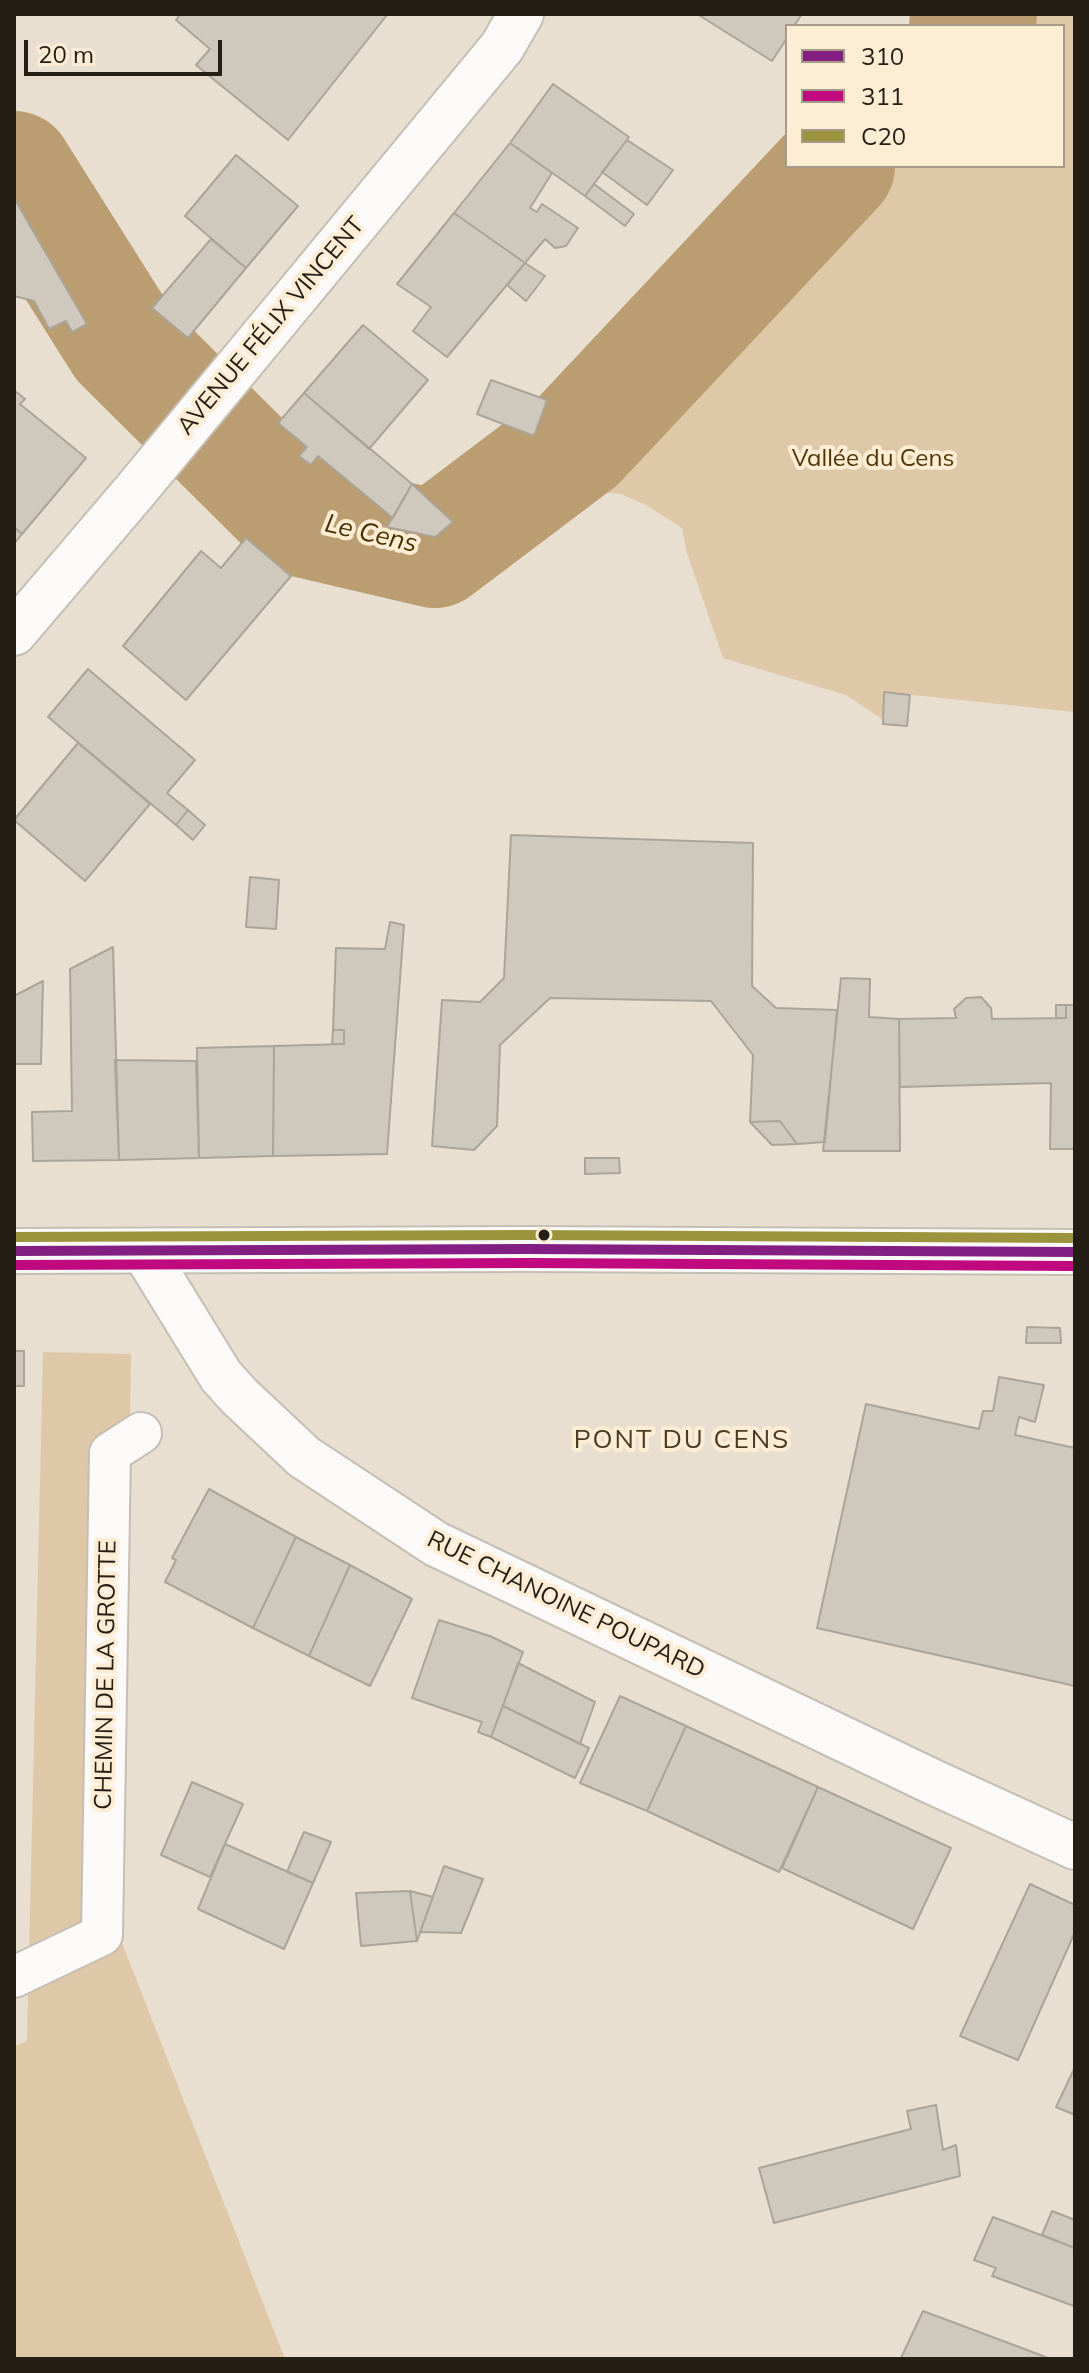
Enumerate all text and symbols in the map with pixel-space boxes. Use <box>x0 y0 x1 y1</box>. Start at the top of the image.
scale bar <box>28 24 226 74</box>
legend <box>785 24 1065 168</box>
text: 20 m <box>38 39 94 69</box>
text: 310 <box>861 41 904 71</box>
text: 311 <box>861 81 904 111</box>
text: C20 <box>861 121 906 151</box>
street label: AVENUE FÉLIX VINCENT <box>171 211 371 441</box>
park label: Vallée du Cens <box>792 445 954 473</box>
water label: Le Cens <box>322 508 420 560</box>
unlabelled marker <box>536 1227 552 1243</box>
district label: PONT DU CENS <box>574 1424 790 1456</box>
street label: RUE CHANOINE POUPARD <box>422 1525 710 1685</box>
street label: CHEMIN DE LA GROTTE <box>89 1540 123 1810</box>

